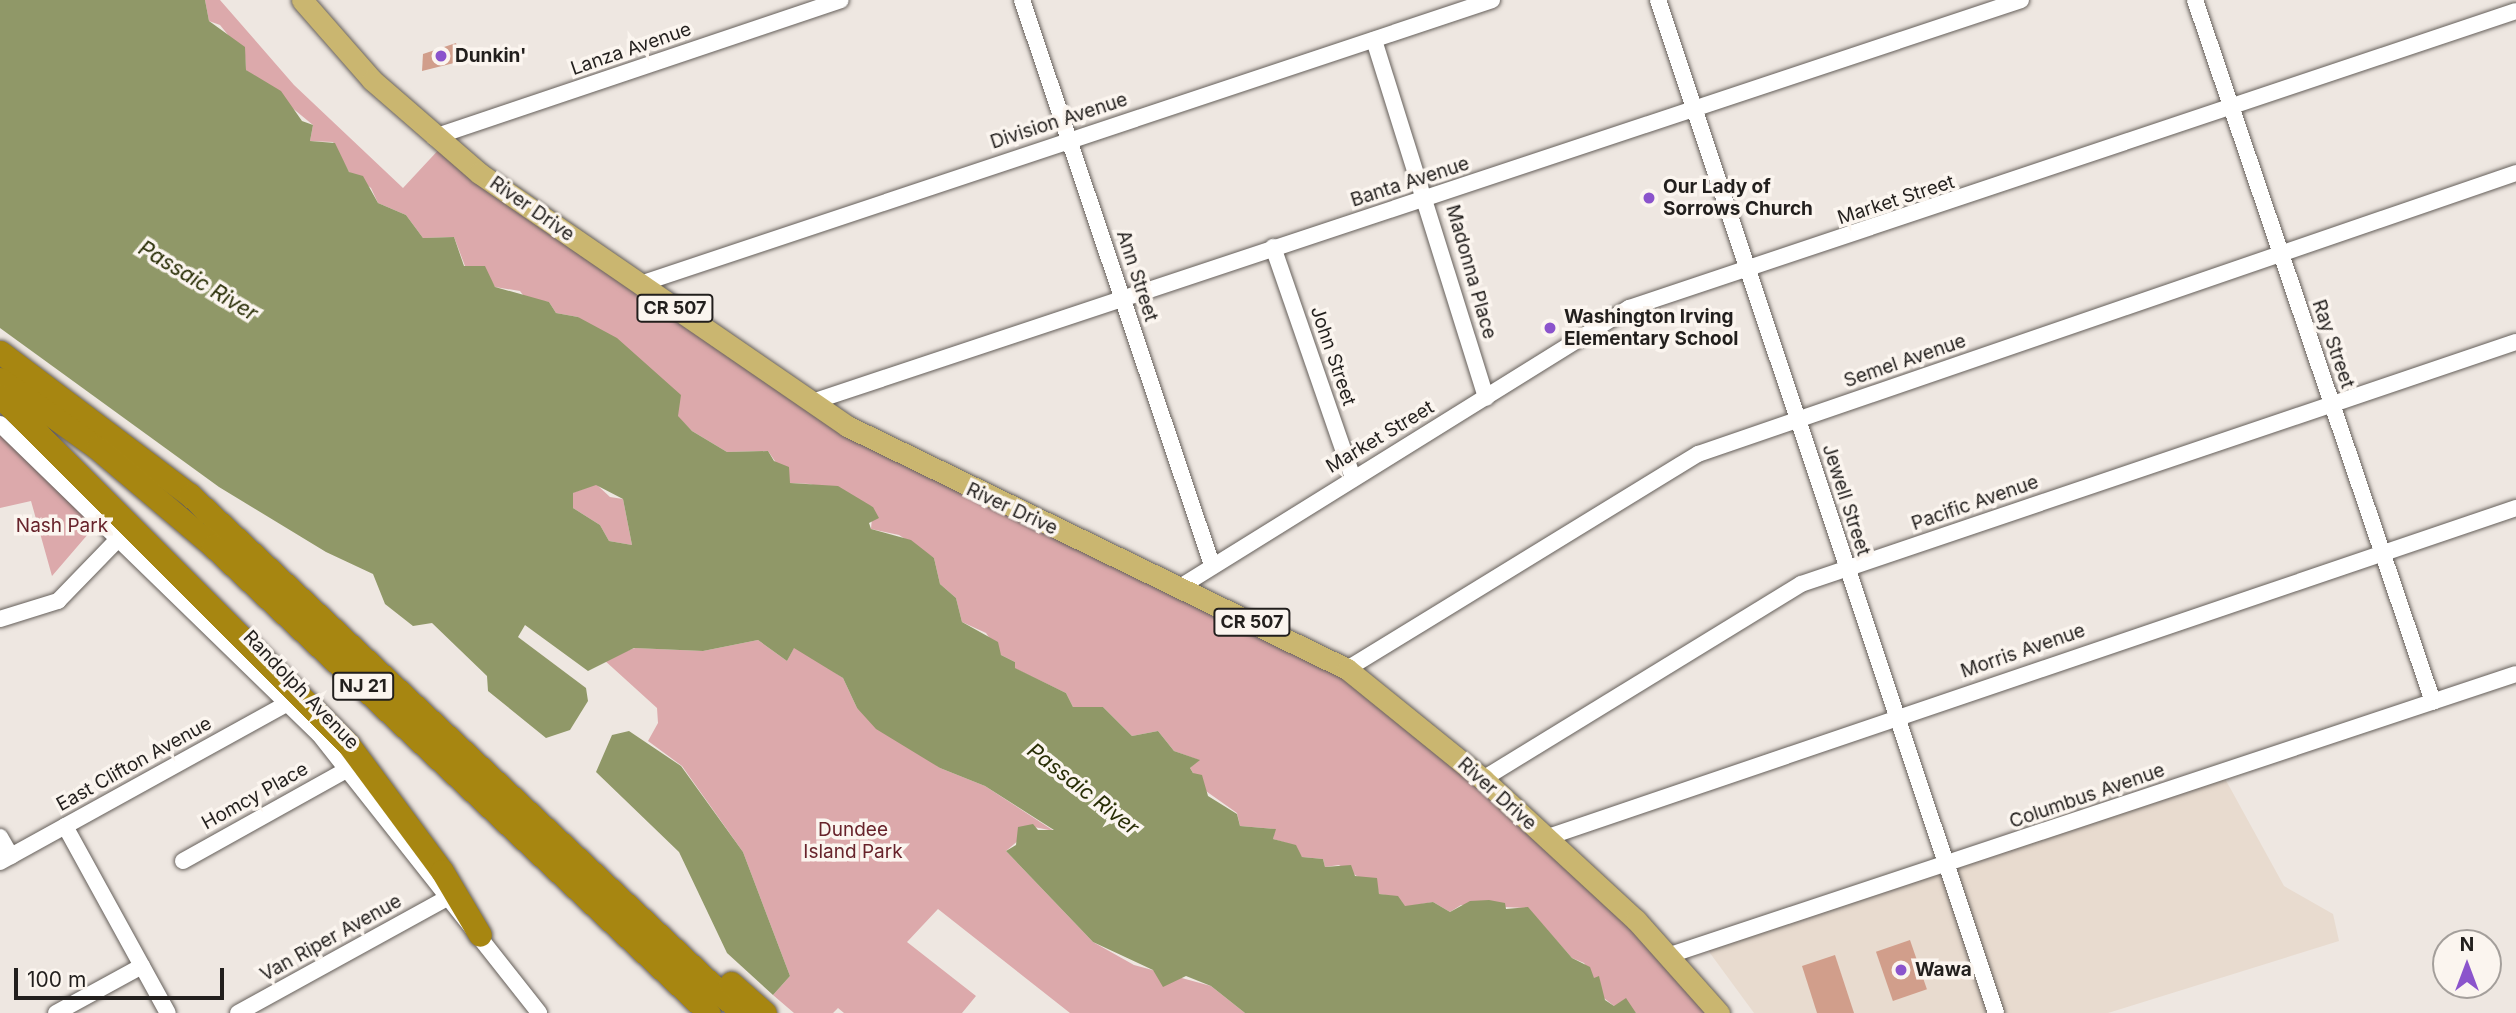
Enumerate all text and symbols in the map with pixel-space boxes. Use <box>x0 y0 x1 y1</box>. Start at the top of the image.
street label: Lanza Avenue <box>568 18 694 80</box>
place label: Dunkin' <box>455 45 526 67</box>
marker: Dunkin' <box>433 48 449 64</box>
street label: Division Avenue <box>988 88 1130 154</box>
street label: Banta Avenue <box>1348 152 1472 212</box>
street label: Market Street <box>1835 170 1957 230</box>
street label: River Drive <box>485 172 579 246</box>
place label: Our Lady of Sorrows Church <box>1663 176 1813 220</box>
marker: Our Lady of Sorrows Church <box>1641 190 1657 206</box>
street label: Madonna Place <box>1441 202 1501 342</box>
street label: Ann Street <box>1112 228 1162 324</box>
water label: Passaic River <box>134 236 262 326</box>
road number: CR 507 <box>635 294 715 322</box>
street label: Ray Street <box>2307 297 2359 391</box>
street label: John Street <box>1305 303 1361 409</box>
place label: Washington Irving Elementary School <box>1564 306 1738 350</box>
marker: Washington Irving Elementary School <box>1542 320 1558 336</box>
street label: Semel Avenue <box>1841 329 1969 393</box>
street label: Market Street <box>1322 396 1438 478</box>
street label: Jewell Street <box>1817 441 1875 559</box>
street label: Pacific Avenue <box>1908 471 2042 535</box>
street label: River Drive <box>963 478 1061 540</box>
park label: Nash Park <box>16 515 108 537</box>
road number: CR 507 <box>1212 608 1292 636</box>
street label: Morris Avenue <box>1958 619 2088 683</box>
street label: Randolph Avenue <box>238 626 364 754</box>
road number: NJ 21 <box>332 672 394 700</box>
street label: East Clifton Avenue <box>52 712 216 816</box>
water label: Passaic River <box>1022 738 1144 840</box>
street label: River Drive <box>1453 753 1541 835</box>
street label: Homcy Place <box>198 757 312 835</box>
street label: Columbus Avenue <box>2006 759 2168 833</box>
park label: Dundee Island Park <box>803 819 903 863</box>
street label: Van Riper Avenue <box>256 890 406 986</box>
north arrow <box>2432 929 2502 999</box>
text: N <box>2460 933 2474 956</box>
scale bar <box>18 954 228 998</box>
place label: Wawa <box>1915 959 1972 981</box>
marker: Wawa <box>1893 962 1909 978</box>
text: 100 m <box>27 967 86 992</box>

